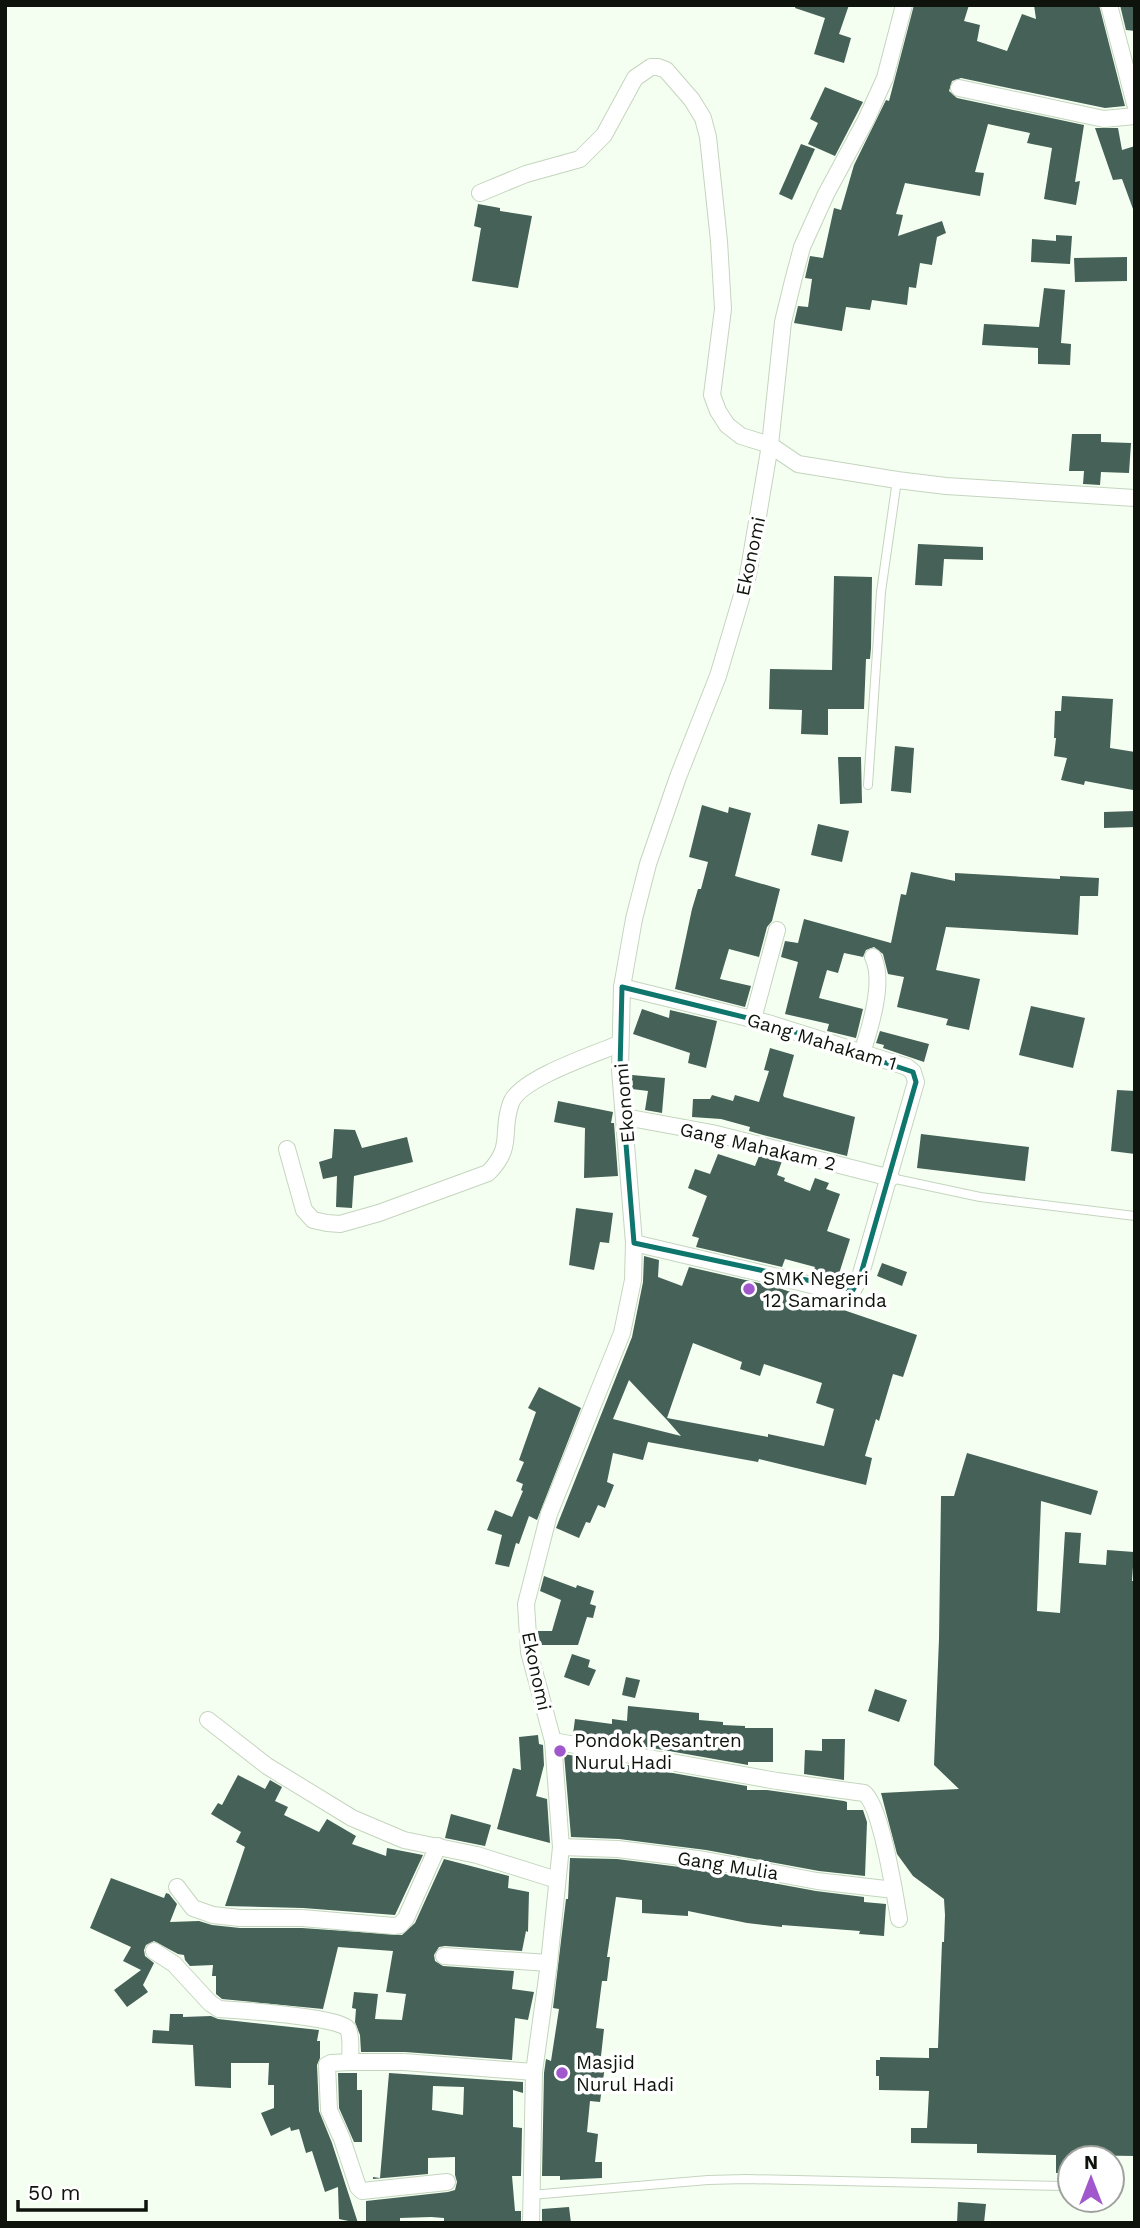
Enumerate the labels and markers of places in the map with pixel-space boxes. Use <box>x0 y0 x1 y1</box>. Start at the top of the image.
place label: SMK Negeri 12 Samarinda <box>763 1267 887 1312</box>
marker: SMK Negeri 12 Samarinda <box>741 1281 757 1297</box>
place label: Pondok Pesantren Nurul Hadi <box>574 1729 742 1774</box>
marker: Pondok Pesantren Nurul Hadi <box>552 1743 568 1759</box>
place label: Masjid Nurul Hadi <box>576 2051 674 2096</box>
marker: Masjid Nurul Hadi <box>554 2065 570 2081</box>

